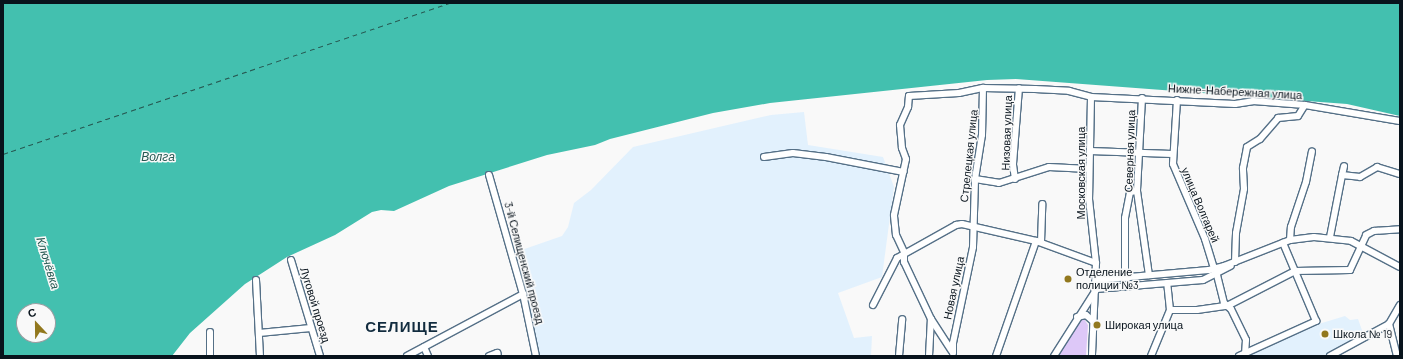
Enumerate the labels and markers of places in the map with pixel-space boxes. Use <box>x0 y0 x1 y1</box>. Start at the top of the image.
place label: Отделение полиции №3 <box>1076 266 1139 292</box>
marker: Отделение полиции №3 <box>1063 274 1073 284</box>
place label: Широкая улица <box>1105 318 1183 332</box>
marker: Широкая улица <box>1092 320 1102 330</box>
place label: Школа № 19 <box>1333 327 1392 341</box>
marker: Школа № 19 <box>1320 329 1330 339</box>

